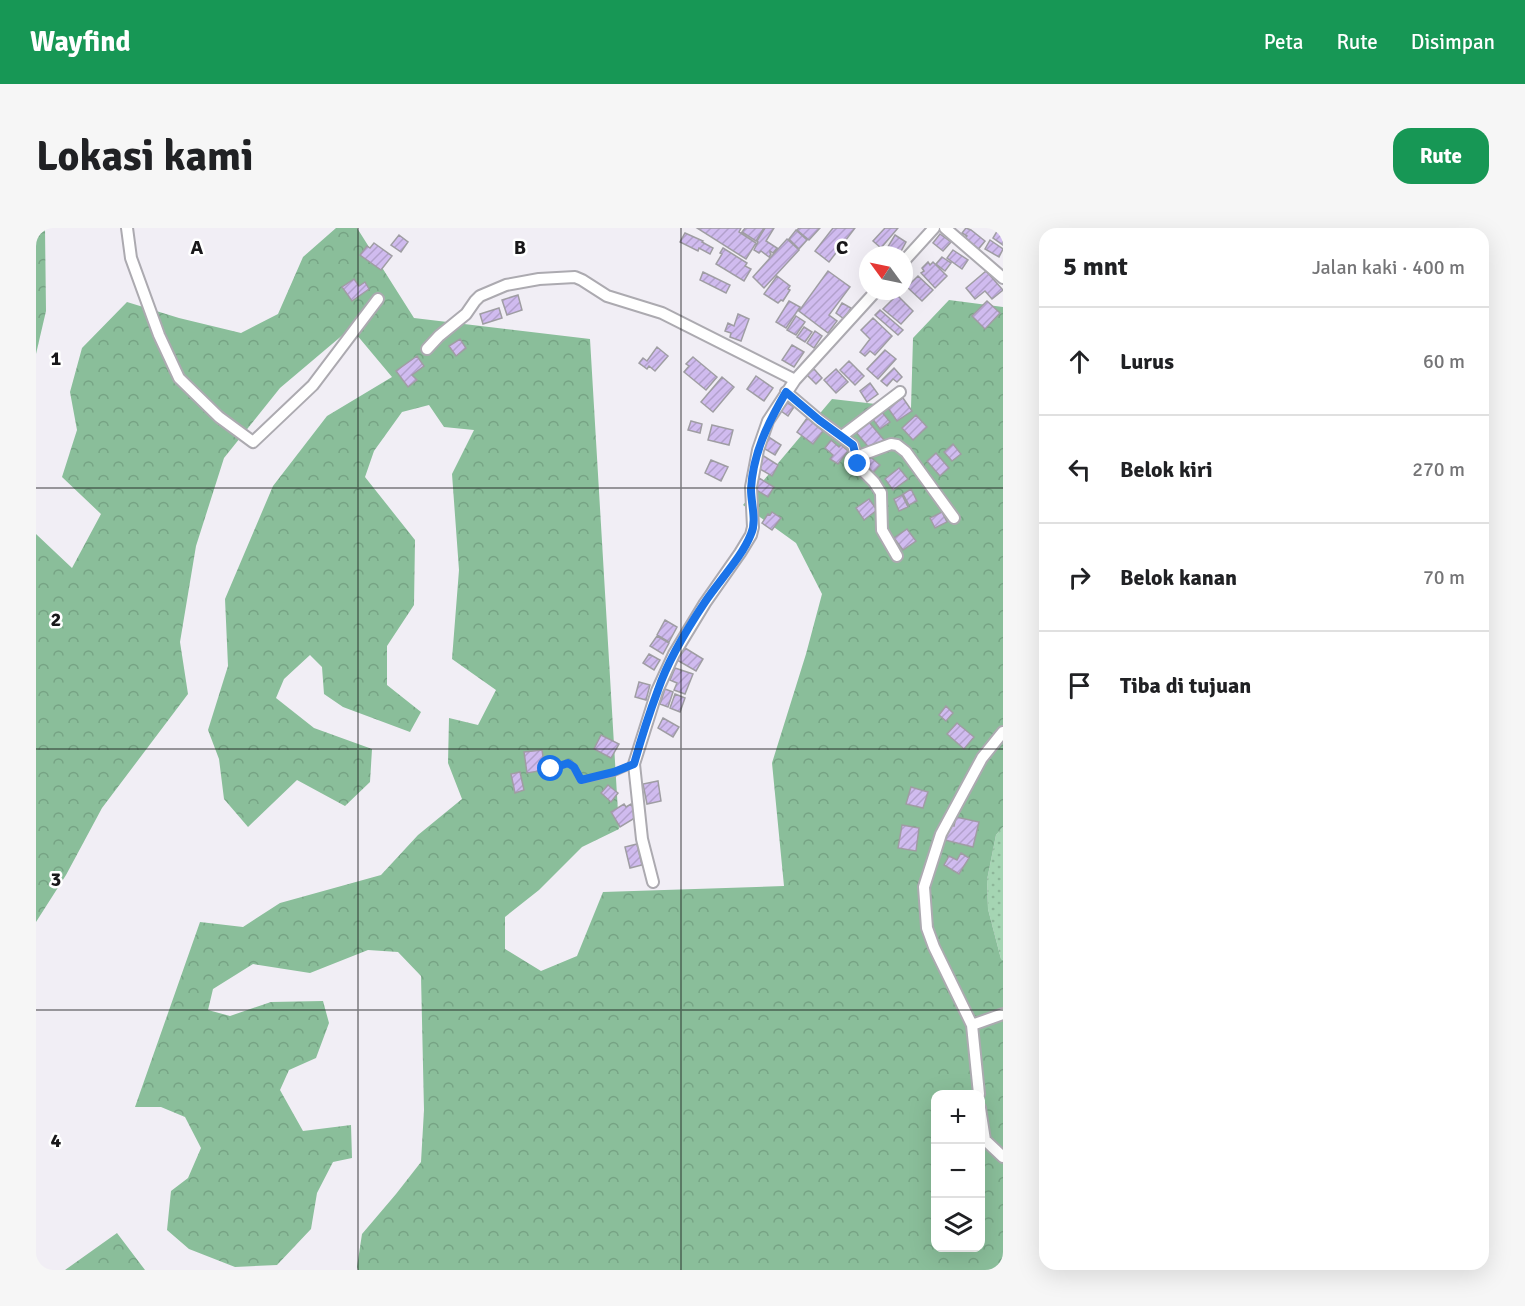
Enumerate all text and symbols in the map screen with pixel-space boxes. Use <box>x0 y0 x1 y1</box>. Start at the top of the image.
text: Wayfind <box>30 25 131 59</box>
text: Peta <box>1264 29 1304 55</box>
text: Rute <box>1337 29 1378 55</box>
text: Disimpan <box>1411 29 1495 55</box>
button: Rute <box>1393 128 1489 184</box>
text: Lokasi kami <box>36 131 254 182</box>
text: A <box>191 235 204 260</box>
text: B <box>514 235 526 260</box>
text: C <box>836 235 848 260</box>
north arrow <box>859 246 913 300</box>
text: 5 mnt <box>1063 251 1128 283</box>
text: Jalan kaki · 400 m <box>1312 255 1465 280</box>
icon: ahead <box>1063 345 1096 378</box>
text: 1 <box>51 346 62 371</box>
text: Lurus <box>1120 348 1174 375</box>
text: 60 m <box>1423 349 1465 374</box>
route end <box>844 450 870 476</box>
icon: left <box>1063 453 1096 486</box>
text: Belok kiri <box>1120 456 1213 483</box>
text: 270 m <box>1412 457 1465 482</box>
icon: right <box>1063 561 1096 594</box>
text: Belok kanan <box>1120 564 1237 591</box>
text: 70 m <box>1423 565 1465 590</box>
text: 2 <box>51 607 61 632</box>
icon: arrive <box>1063 669 1096 702</box>
text: Tiba di tujuan <box>1120 672 1251 699</box>
route start <box>537 755 563 781</box>
text: 3 <box>51 867 61 892</box>
map controls <box>931 1090 985 1252</box>
button: + <box>931 1090 985 1144</box>
text: 4 <box>51 1128 62 1153</box>
button: − <box>931 1144 985 1198</box>
button: layers <box>931 1198 985 1252</box>

